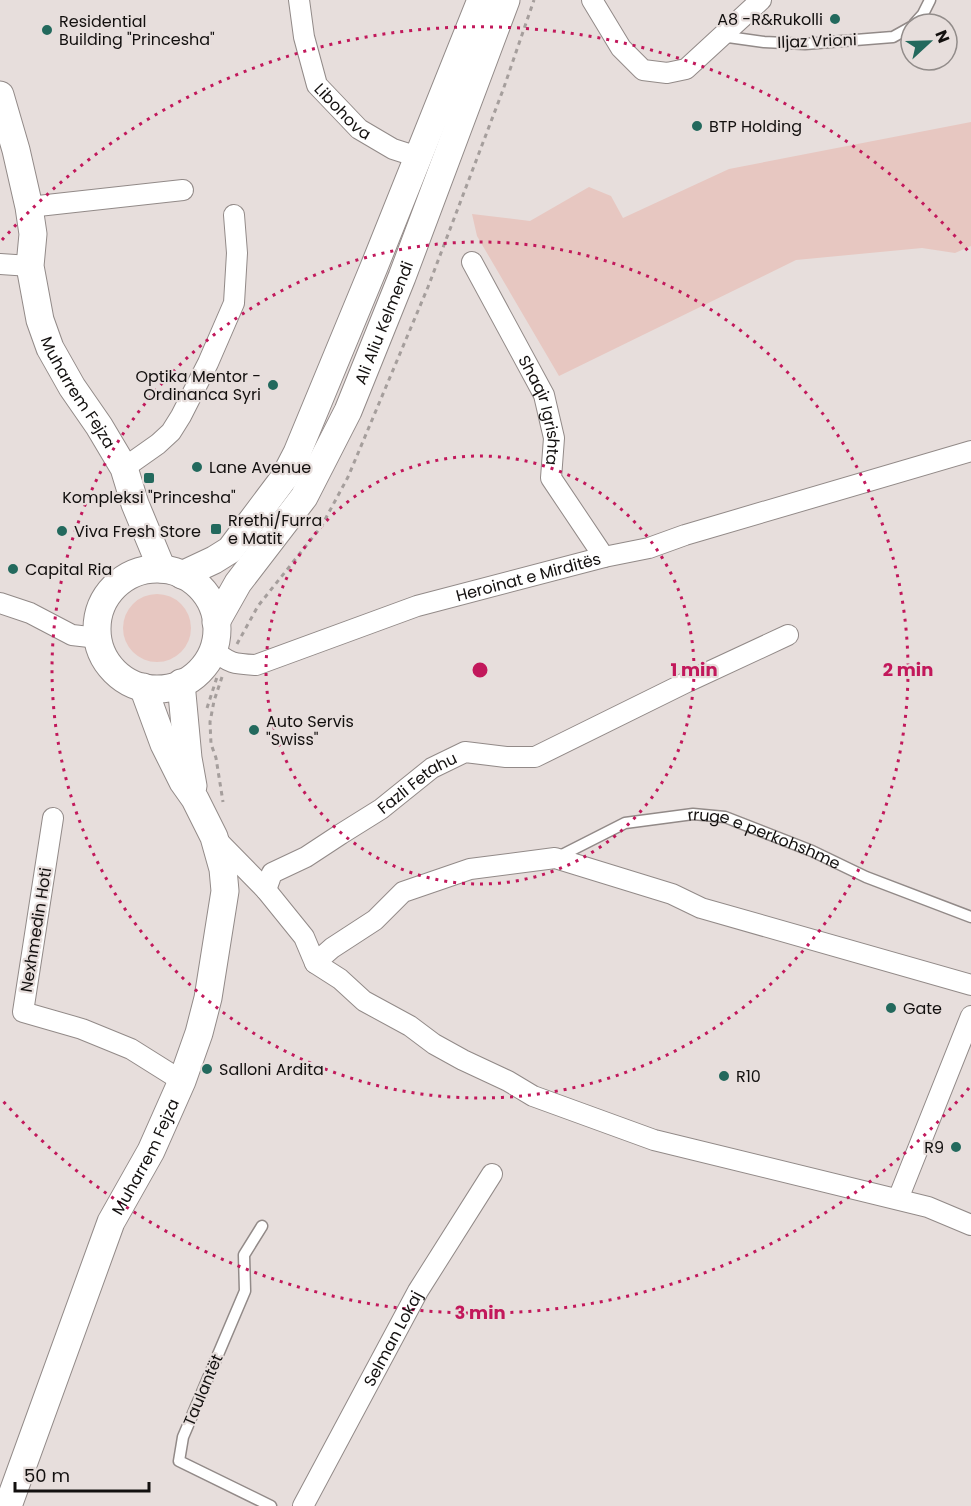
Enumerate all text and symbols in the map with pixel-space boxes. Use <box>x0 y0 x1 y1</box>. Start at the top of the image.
place label: A8 -R&Rukolli <box>717 8 823 31</box>
place label: Residential Building "Princesha" <box>59 10 215 51</box>
marker: A8 -R&Rukolli <box>828 12 842 26</box>
north arrow <box>899 12 959 72</box>
marker: Residential Building "Princesha" <box>40 23 54 37</box>
text: N <box>930 27 955 46</box>
street label: Iljaz Vrioni <box>777 28 857 54</box>
street label: Libohova <box>309 78 375 145</box>
place label: BTP Holding <box>709 115 802 138</box>
marker: BTP Holding <box>690 119 704 133</box>
street label: Ali Aliu Kelmendi <box>348 258 418 388</box>
street label: Muharrem Fejza <box>35 333 121 452</box>
street label: Shaqir Igrishta <box>513 351 565 466</box>
place label: Optika Mentor - Ordinanca Syri <box>135 365 261 406</box>
marker: Optika Mentor - Ordinanca Syri <box>266 378 280 392</box>
place label: Lane Avenue <box>209 456 311 479</box>
marker: Lane Avenue <box>190 460 204 474</box>
marker: Kompleksi "Princesha" <box>142 471 156 485</box>
place label: Kompleksi "Princesha" <box>62 486 236 509</box>
place label: Rrethi/Furra e Matit <box>228 509 322 550</box>
place label: Viva Fresh Store <box>74 520 201 543</box>
marker: Rrethi/Furra e Matit <box>209 522 223 536</box>
marker: Viva Fresh Store <box>55 524 69 538</box>
street label: Heroinat e Mirditës <box>453 547 603 607</box>
place label: Capital Ria <box>25 558 112 581</box>
marker: Capital Ria <box>6 562 20 576</box>
text: 1 min <box>670 657 718 682</box>
text: 2 min <box>883 657 933 682</box>
centre of rings <box>470 660 490 680</box>
place label: Auto Servis "Swiss" <box>266 710 354 751</box>
marker: Auto Servis "Swiss" <box>247 723 261 737</box>
street label: Fazli Fetahu <box>372 746 461 819</box>
street label: rruge e perkohshme <box>686 803 845 875</box>
street label: Nexhmedin Hoti <box>15 866 57 994</box>
place label: Gate <box>903 997 942 1020</box>
marker: Gate <box>884 1001 898 1015</box>
place label: Salloni Ardita <box>219 1058 324 1081</box>
marker: Salloni Ardita <box>200 1062 214 1076</box>
place label: R10 <box>736 1065 761 1088</box>
marker: R10 <box>717 1069 731 1083</box>
street label: Muharrem Fejza <box>106 1095 184 1219</box>
place label: R9 <box>924 1136 944 1159</box>
marker: R9 <box>949 1140 963 1154</box>
street label: Selman Lokaj <box>358 1287 428 1390</box>
text: 3 min <box>454 1300 506 1325</box>
street label: Taulantët <box>178 1350 229 1430</box>
scale bar <box>15 1455 148 1493</box>
text: 50 m <box>24 1463 70 1488</box>

